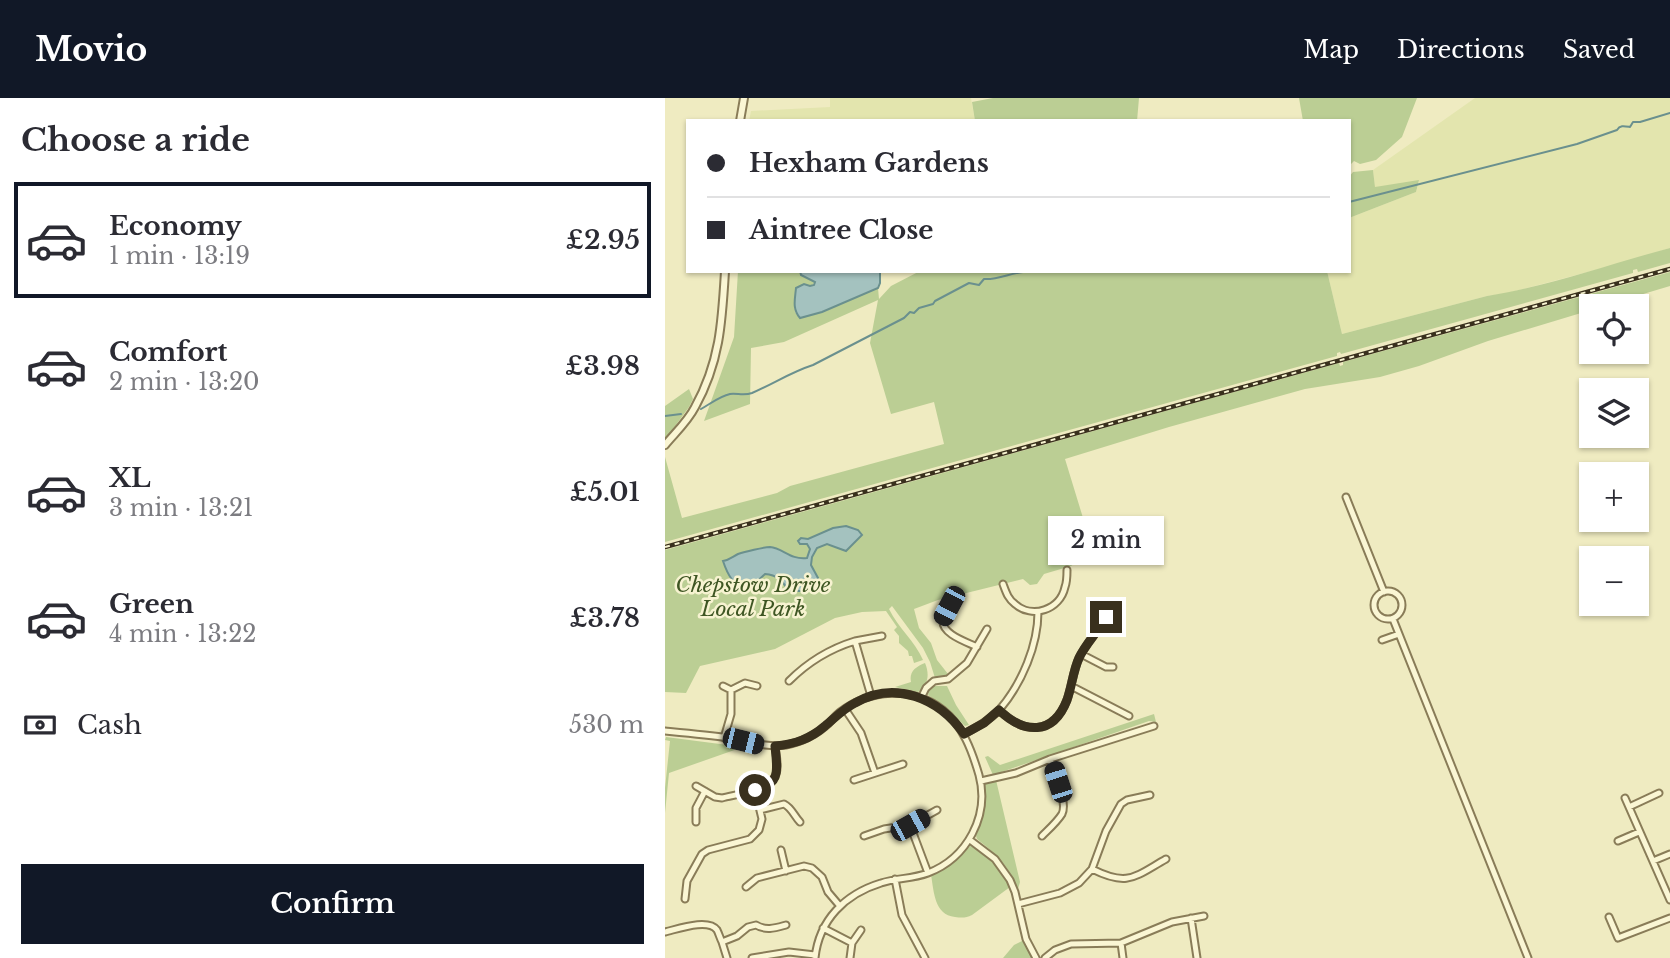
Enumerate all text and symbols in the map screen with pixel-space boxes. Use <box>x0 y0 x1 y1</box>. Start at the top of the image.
text: Movio <box>35 29 147 70</box>
text: Map <box>1303 35 1359 64</box>
text: Directions <box>1397 35 1525 64</box>
text: Saved <box>1563 35 1635 64</box>
text: Choose a ride <box>21 120 250 160</box>
text: Hexham Gardens <box>749 147 989 179</box>
icon: car <box>25 209 88 272</box>
text: Economy <box>109 210 242 242</box>
text: Aintree Close <box>749 214 934 246</box>
text: £2.95 <box>566 224 640 256</box>
text: 1 min · 13:19 <box>109 242 250 270</box>
map controls <box>1579 294 1649 616</box>
button: locate <box>1579 294 1649 364</box>
icon: car <box>25 335 88 398</box>
text: Comfort <box>109 336 227 368</box>
text: £3.98 <box>565 350 640 382</box>
text: 2 min · 13:20 <box>109 368 259 396</box>
button: layers <box>1579 378 1649 448</box>
icon: car <box>25 461 88 524</box>
text: XL <box>109 462 151 494</box>
button: + <box>1579 462 1649 532</box>
text: £5.01 <box>570 476 640 508</box>
text: 3 min · 13:21 <box>109 494 253 522</box>
callout: 2 min <box>1048 516 1164 564</box>
text: 2 min <box>1071 526 1141 554</box>
button: − <box>1579 546 1649 616</box>
park label: Chepstow Drive Local Park <box>676 572 831 622</box>
car <box>930 583 969 629</box>
icon: car <box>25 587 88 650</box>
text: Green <box>109 588 194 620</box>
route end <box>1090 601 1122 633</box>
text: £3.78 <box>569 602 640 634</box>
text: 4 min · 13:22 <box>109 620 257 648</box>
icon: cash <box>21 706 59 744</box>
text: Cash <box>77 709 142 741</box>
text: 530 m <box>569 711 644 739</box>
car <box>721 726 766 756</box>
car <box>1042 759 1075 805</box>
route start <box>739 774 771 806</box>
car <box>887 806 934 844</box>
button: Confirm <box>21 864 644 944</box>

